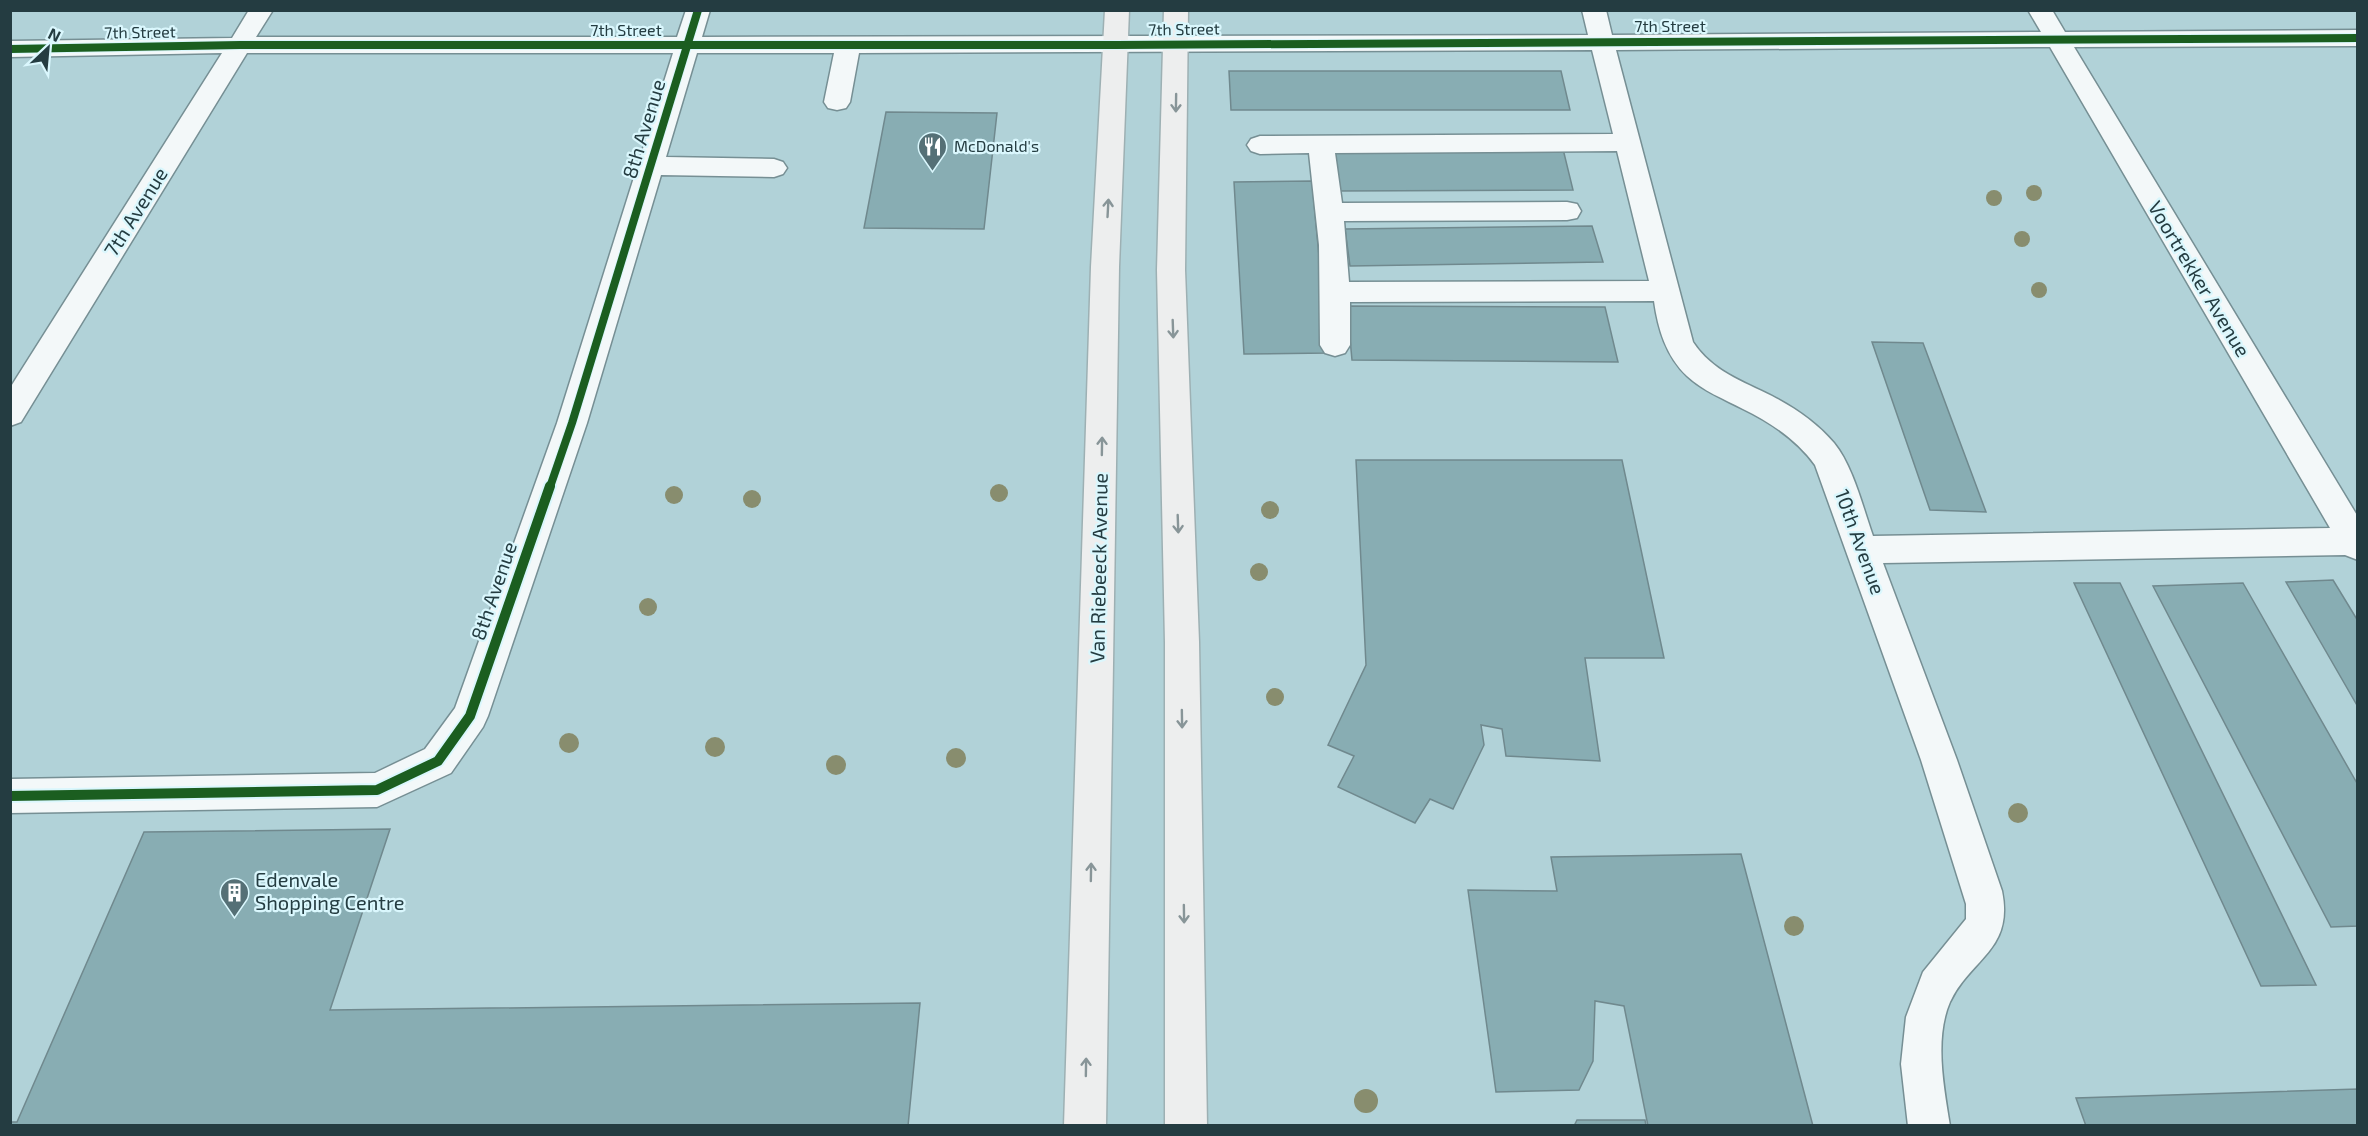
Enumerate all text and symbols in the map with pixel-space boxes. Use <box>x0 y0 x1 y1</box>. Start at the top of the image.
street label: 7th Street <box>1634 16 1706 35</box>
north arrow <box>18 18 78 78</box>
street label: 7th Street <box>1148 18 1220 39</box>
street label: 7th Street <box>590 20 662 39</box>
street label: 7th Street <box>104 21 176 42</box>
text: N <box>45 23 64 45</box>
street label: 8th Avenue <box>617 76 669 181</box>
one-way arrow <box>1170 92 1182 112</box>
restaurant icon: McDonald's <box>917 130 949 172</box>
place label: McDonald's <box>954 136 1039 155</box>
street label: 7th Avenue <box>98 163 172 260</box>
street label: Voortrekker Avenue <box>2144 196 2256 361</box>
one-way arrow <box>1103 199 1114 219</box>
one-way arrow <box>1167 318 1179 338</box>
one-way arrow <box>1096 437 1107 457</box>
street label: Van Riebeeck Avenue <box>1084 473 1112 663</box>
street label: 10th Avenue <box>1831 486 1891 598</box>
one-way arrow <box>1173 513 1184 533</box>
street label: 8th Avenue <box>465 538 521 643</box>
one-way arrow <box>1176 708 1188 728</box>
one-way arrow <box>1086 863 1097 883</box>
place label: Edenvale Shopping Centre <box>255 867 404 914</box>
building icon: Edenvale Shopping Centre <box>218 876 250 918</box>
one-way arrow <box>1178 903 1190 923</box>
one-way arrow <box>1081 1058 1092 1078</box>

